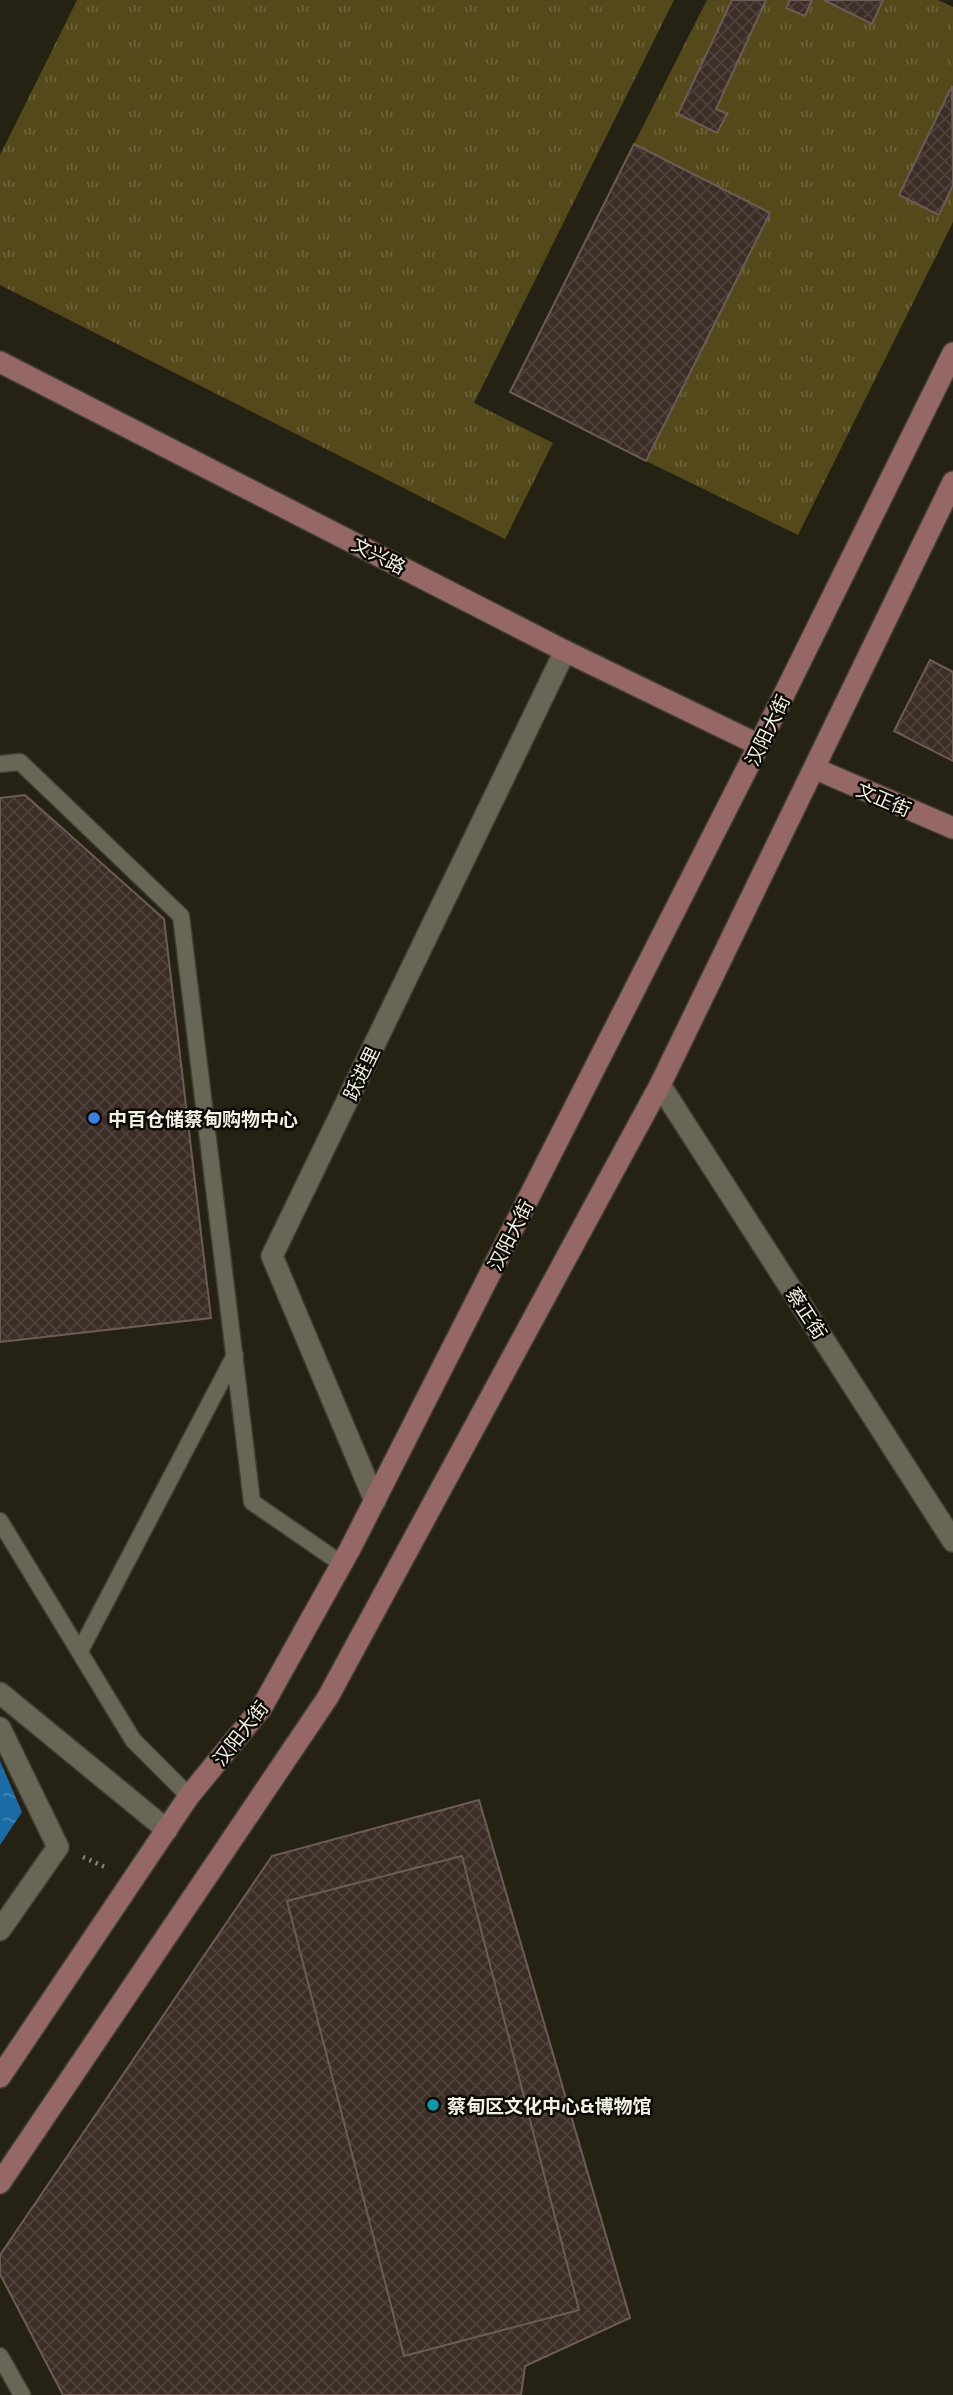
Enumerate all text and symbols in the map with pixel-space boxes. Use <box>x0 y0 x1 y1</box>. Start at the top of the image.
street label: 文兴路 <box>348 532 410 578</box>
street label: 汉阳大街 <box>740 691 794 769</box>
street label: 文正街 <box>853 777 915 821</box>
street label: 跃进里 <box>338 1042 384 1104</box>
place label: 中百仓储蔡甸购物中心 <box>108 1107 298 1130</box>
marker: 中百仓储蔡甸购物中心 <box>86 1110 102 1126</box>
street label: 汉阳大街 <box>482 1196 538 1274</box>
street label: 蔡正街 <box>782 1283 832 1343</box>
street label: 汉阳大街 <box>208 1696 272 1770</box>
place label: 蔡甸区文化中心&博物馆 <box>447 2094 652 2117</box>
marker: 蔡甸区文化中心&博物馆 <box>425 2097 441 2113</box>

